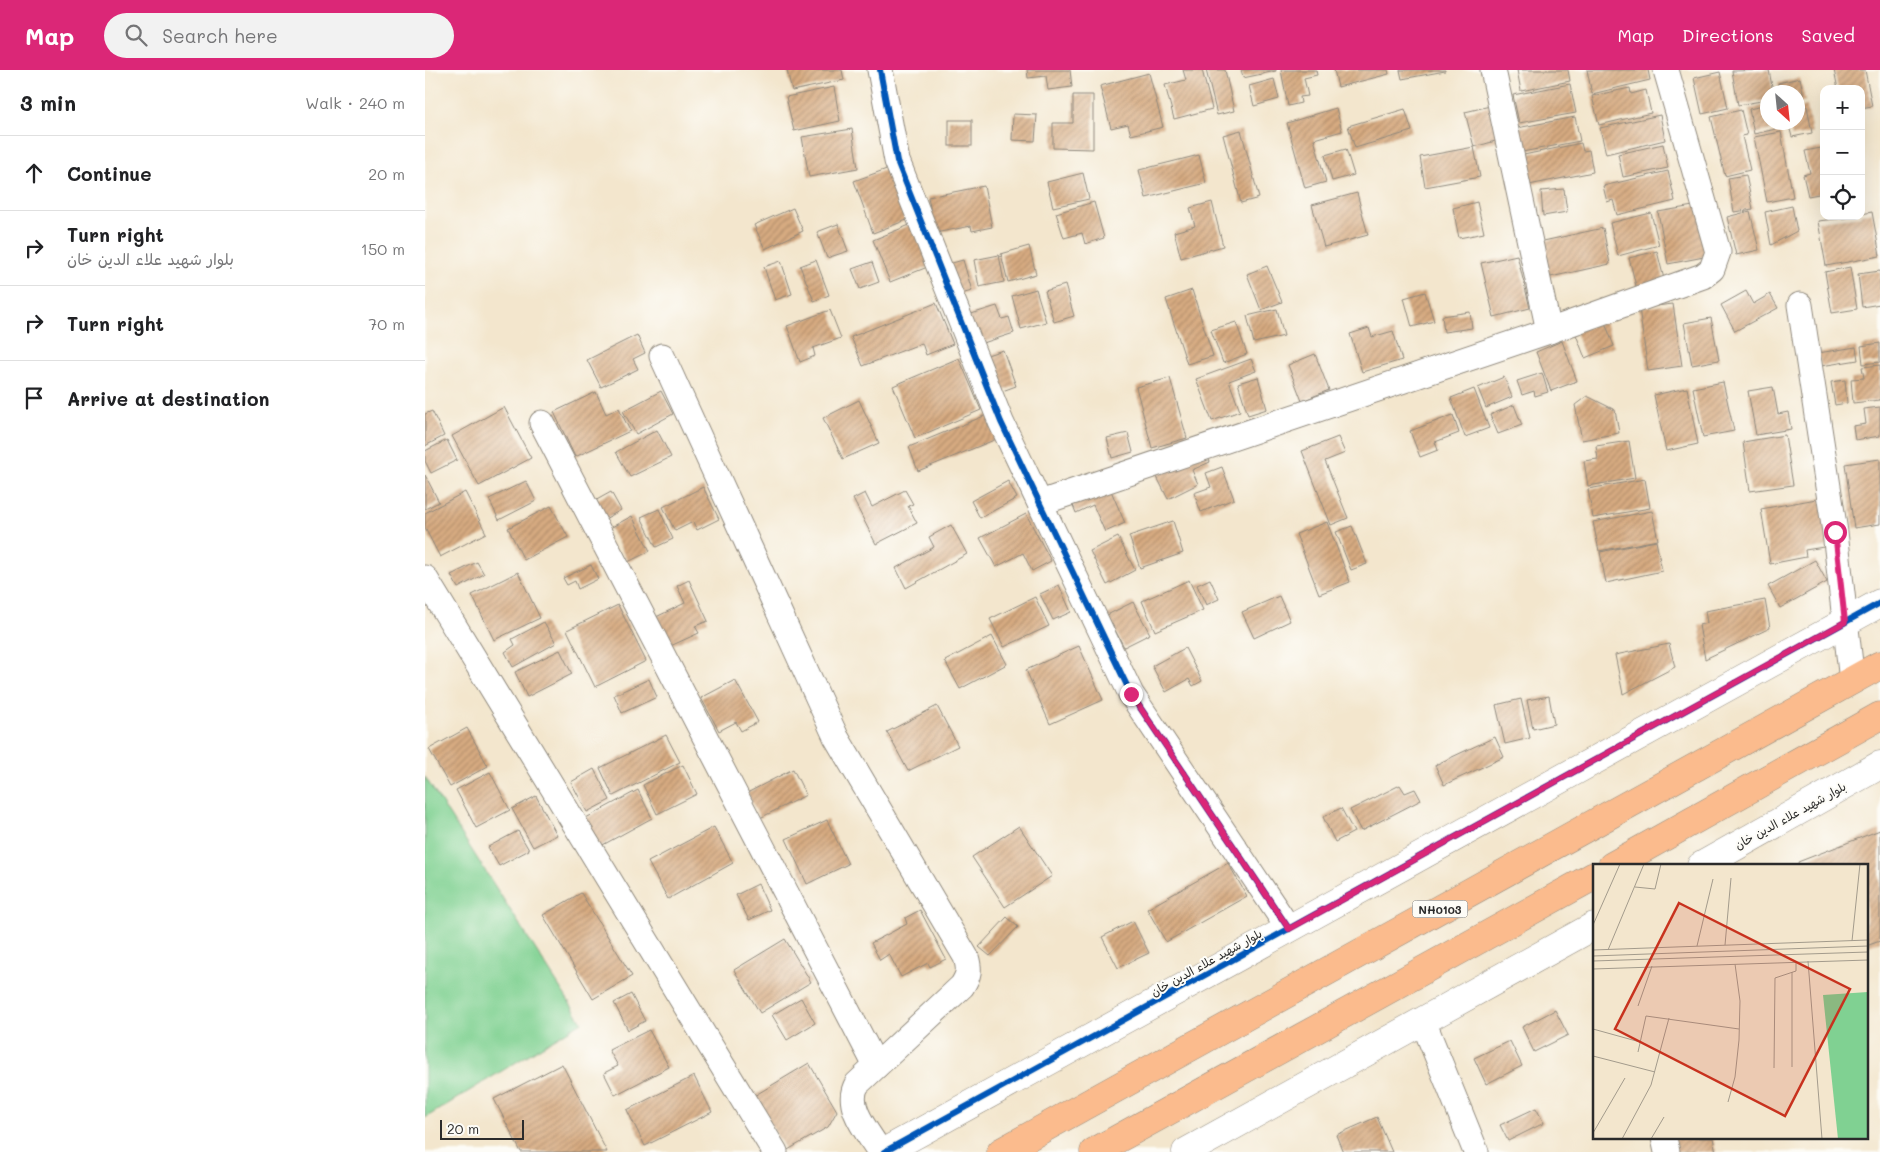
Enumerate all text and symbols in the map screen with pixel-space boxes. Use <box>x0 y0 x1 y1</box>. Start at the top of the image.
search box <box>104 13 454 58</box>
text: Map <box>25 20 74 51</box>
icon: search <box>122 21 150 49</box>
text: Search here <box>162 23 278 48</box>
text: Map <box>1617 23 1654 47</box>
text: Directions <box>1682 23 1774 47</box>
text: Saved <box>1802 23 1855 47</box>
north arrow <box>1760 85 1805 130</box>
map controls <box>1820 85 1865 220</box>
button: + <box>1820 85 1865 130</box>
text: 3 min <box>20 89 76 116</box>
text: Walk · 240 m <box>305 92 405 113</box>
button: − <box>1820 130 1865 175</box>
icon: ahead <box>20 159 48 187</box>
text: Continue <box>67 161 152 186</box>
text: 20 m <box>368 163 405 184</box>
button: locate <box>1820 175 1865 220</box>
text: Turn right <box>67 222 164 247</box>
icon: right <box>20 234 48 262</box>
text: 150 m <box>361 238 405 259</box>
text: بلوار شهید علاء الدین خان <box>67 248 234 269</box>
icon: right <box>20 309 48 337</box>
text: Turn right <box>67 311 164 336</box>
text: 70 m <box>368 313 405 334</box>
icon: arrive <box>20 384 48 412</box>
text: Arrive at destination <box>67 386 270 411</box>
route start <box>1824 521 1847 544</box>
route end <box>1120 683 1143 706</box>
street label: بلوار شهید علاء الدین خان <box>1731 778 1849 853</box>
inset map <box>1593 864 1867 1140</box>
road number: NH0103 <box>1413 901 1467 918</box>
street label: بلوار شهید علاء الدین خان <box>1147 925 1265 1000</box>
scale bar <box>440 1117 524 1140</box>
text: 20 m <box>447 1119 479 1138</box>

